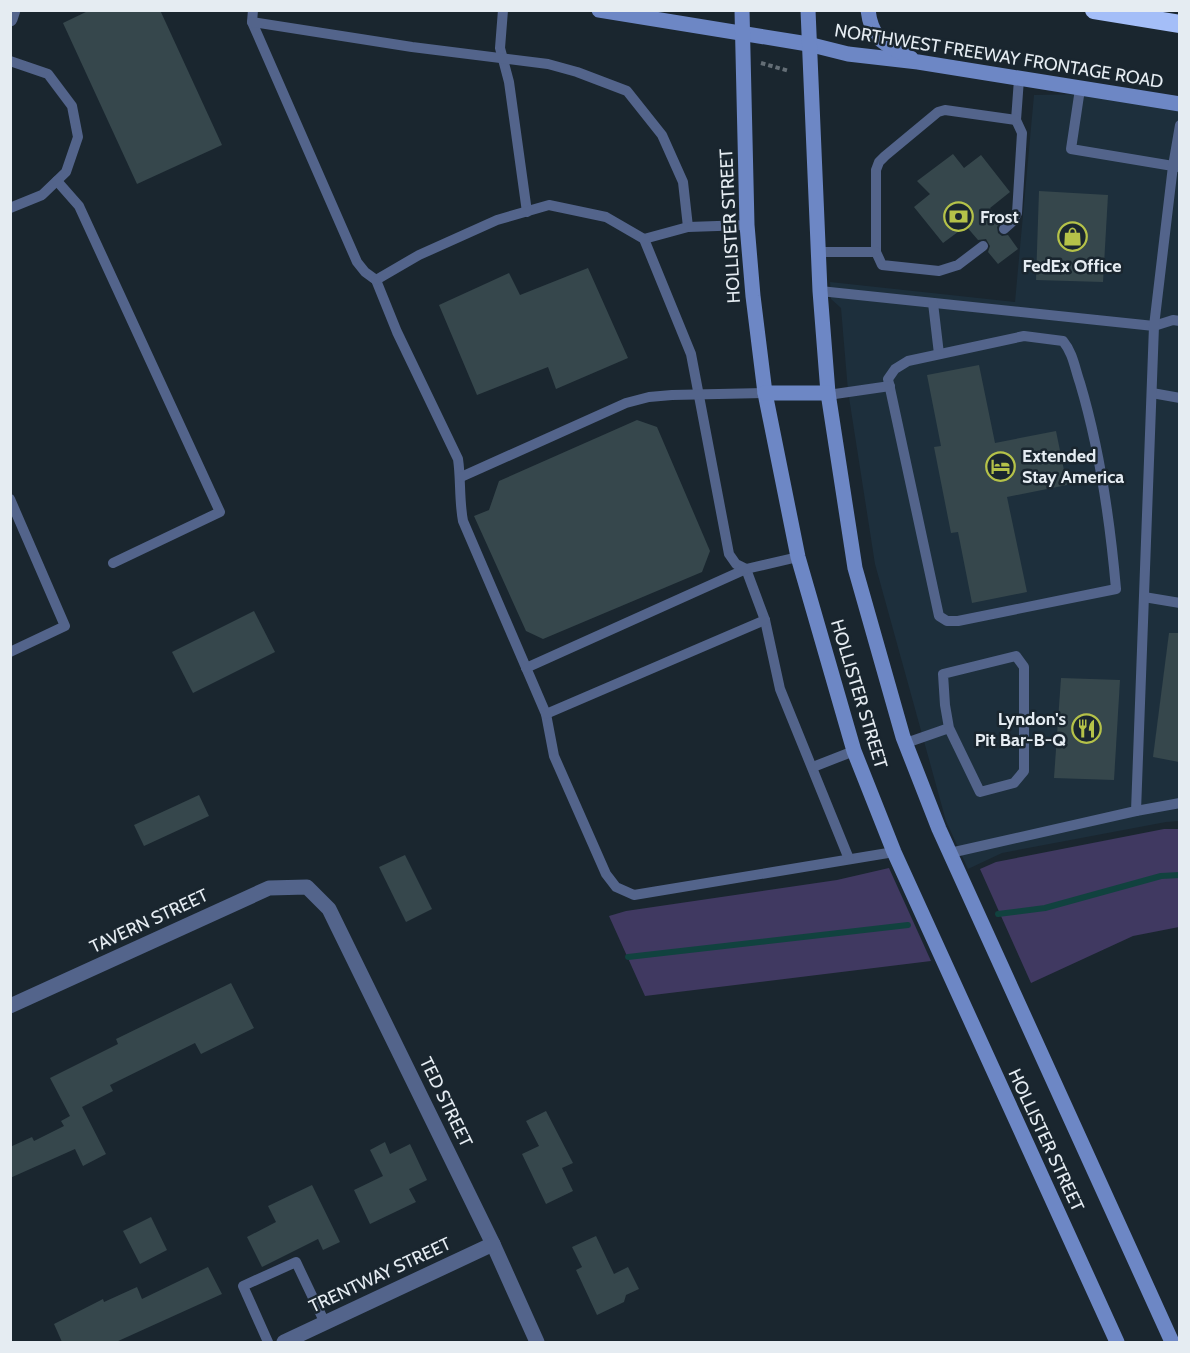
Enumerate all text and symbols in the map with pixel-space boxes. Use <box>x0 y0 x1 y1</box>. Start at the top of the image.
street label: NORTHWEST FREEWAY FRONTAGE ROAD <box>833 19 1165 93</box>
street label: HOLLISTER STREET <box>715 148 745 304</box>
bank icon: Frost <box>943 201 975 233</box>
place label: Frost <box>980 206 1019 228</box>
shop icon: FedEx Office <box>1056 221 1088 253</box>
place label: FedEx Office <box>1023 255 1121 277</box>
place label: Extended Stay America <box>1022 445 1124 488</box>
hotel icon: Extended Stay America <box>985 450 1017 482</box>
street label: HOLLISTER STREET <box>826 617 892 772</box>
place label: Lyndon's Pit Bar-B-Q <box>975 708 1066 751</box>
restaurant icon: Lyndon's Pit Bar-B-Q <box>1071 713 1103 745</box>
street label: TAVERN STREET <box>86 884 212 958</box>
street label: TED STREET <box>415 1053 477 1151</box>
street label: HOLLISTER STREET <box>1003 1065 1089 1215</box>
street label: TRENTWAY STREET <box>306 1232 455 1317</box>

